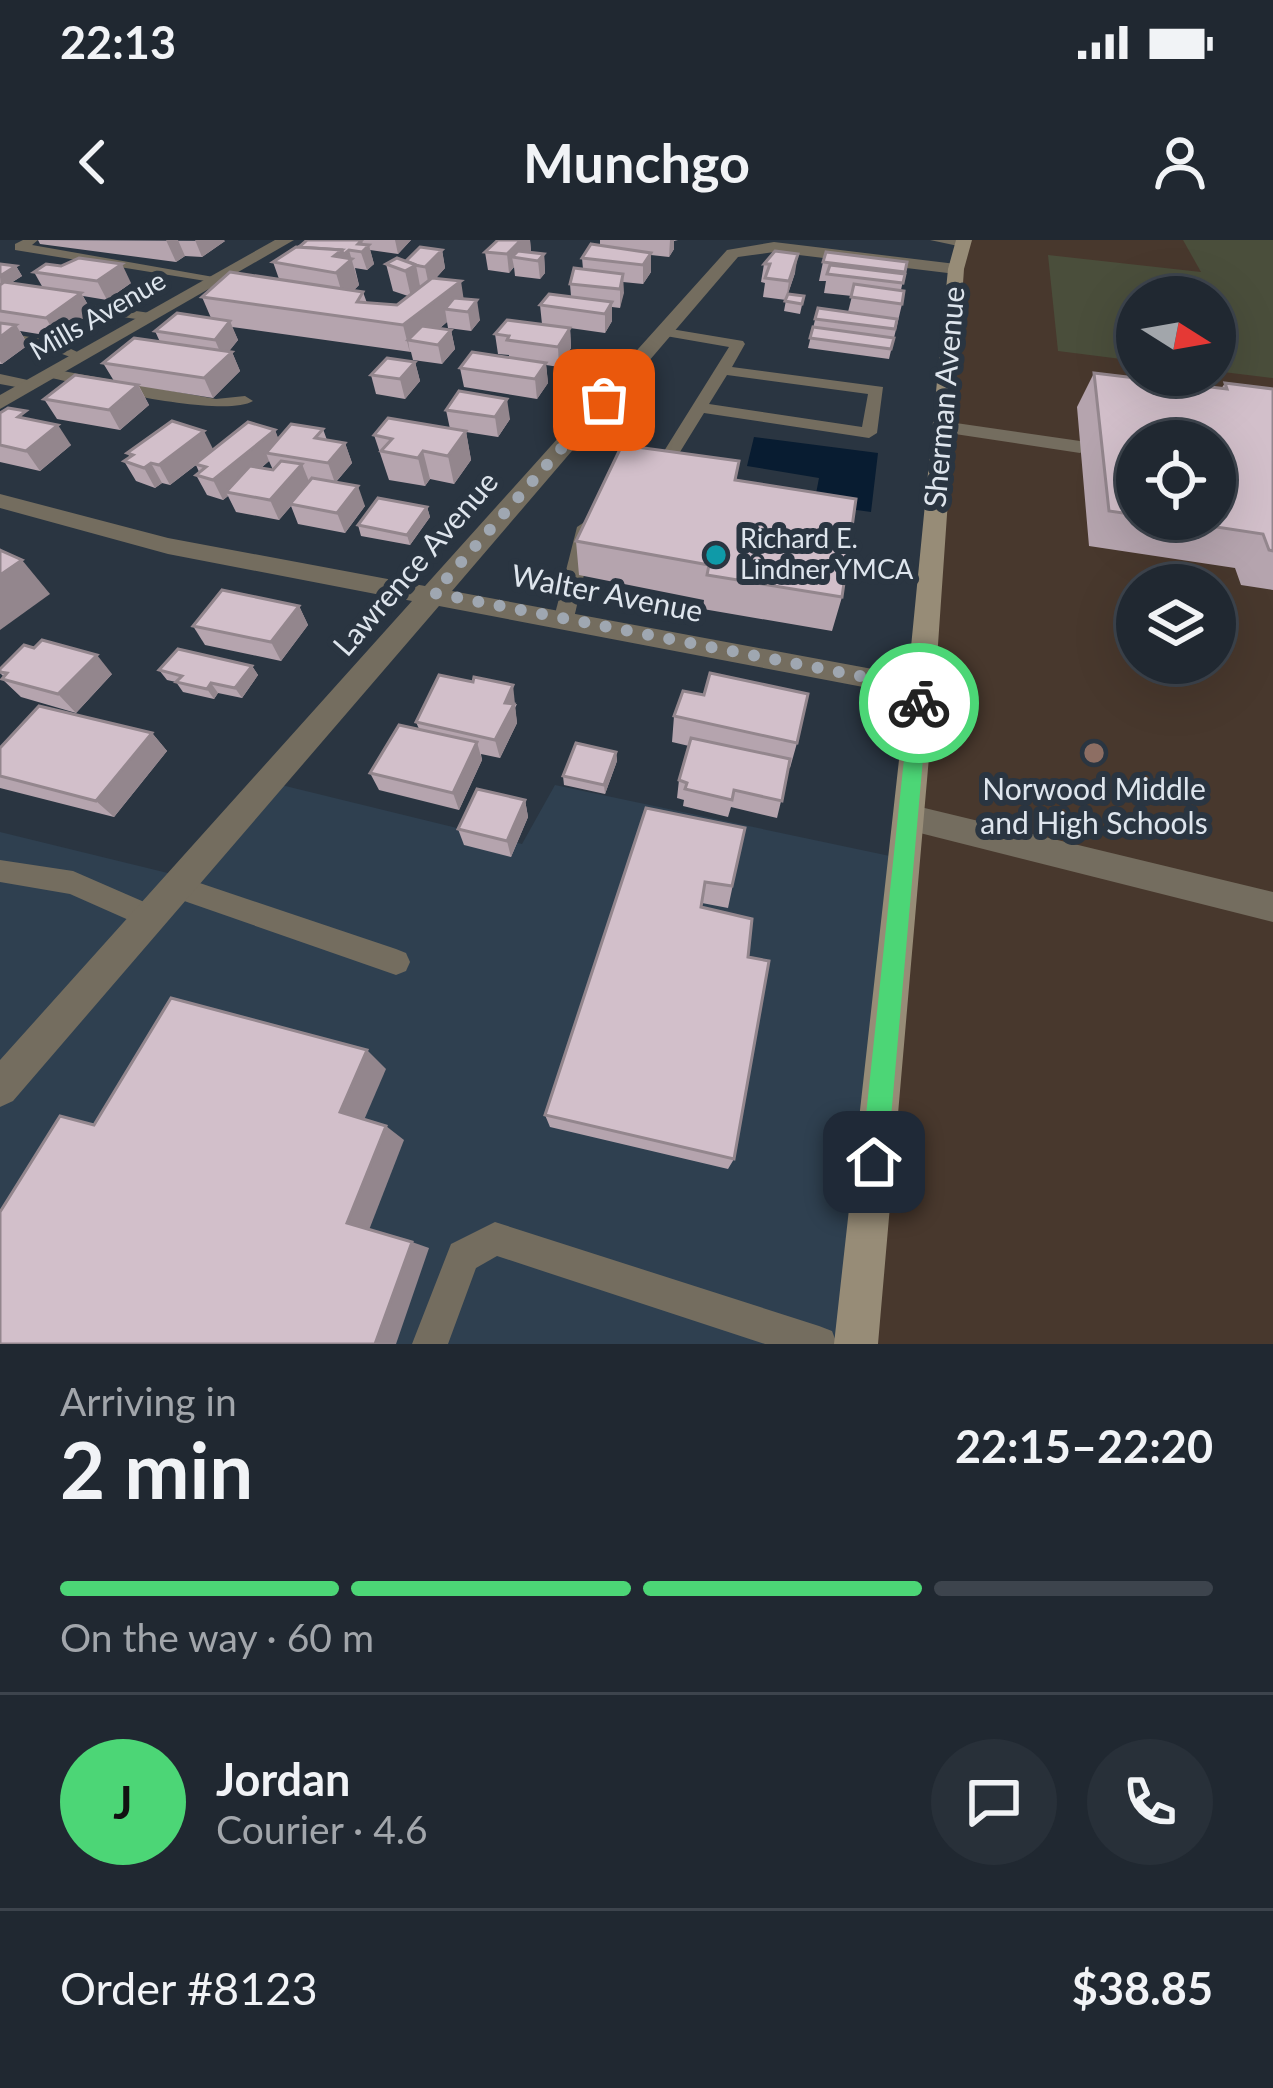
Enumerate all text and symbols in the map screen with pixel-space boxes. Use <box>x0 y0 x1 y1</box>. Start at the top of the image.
text: 22:13 <box>60 15 176 69</box>
icon: back <box>60 129 126 195</box>
icon: person <box>1147 129 1213 195</box>
text: Munchgo <box>523 130 750 195</box>
street label: Mills Avenue <box>24 263 171 367</box>
north arrow <box>1116 276 1236 396</box>
map controls <box>1116 276 1236 684</box>
street label: Sherman Avenue <box>915 285 971 509</box>
pin <box>553 349 655 451</box>
icon: bag <box>571 367 637 433</box>
button: locate <box>1116 420 1236 540</box>
street label: Lawrence Avenue <box>325 463 504 662</box>
place label: Richard E. Lindner YMCA <box>740 521 914 585</box>
marker: Richard E. Lindner YMCA <box>703 542 729 568</box>
street label: Walter Avenue <box>509 556 706 628</box>
button: layers <box>1116 564 1236 684</box>
courier <box>859 643 979 763</box>
icon: bike <box>886 670 952 736</box>
marker: Norwood Middle and High Schools <box>1081 740 1107 766</box>
place label: Norwood Middle and High Schools <box>980 770 1208 840</box>
pin <box>823 1111 925 1213</box>
icon: home <box>841 1129 907 1195</box>
text: Arriving in <box>60 1378 237 1424</box>
text: 22:15–22:20 <box>955 1419 1213 1473</box>
text: 2 min <box>60 1422 253 1516</box>
text: On the way · 60 m <box>60 1614 374 1660</box>
button: chat <box>931 1739 1057 1865</box>
button: phone <box>1087 1739 1213 1865</box>
text: Jordan <box>216 1752 350 1806</box>
text: J <box>113 1775 133 1829</box>
text: Courier · 4.6 <box>216 1806 428 1852</box>
text: Order #8123 <box>60 1961 318 2015</box>
text: $38.85 <box>1072 1961 1213 2015</box>

